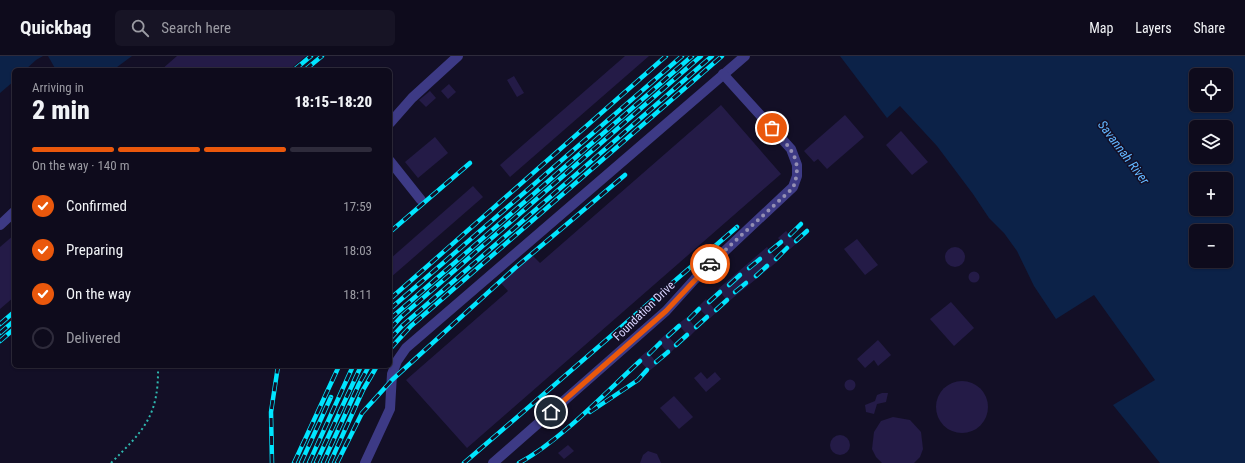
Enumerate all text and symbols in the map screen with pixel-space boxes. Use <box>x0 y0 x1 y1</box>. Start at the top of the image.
search box <box>115 10 395 46</box>
text: Quickbag <box>20 16 91 39</box>
icon: search <box>129 17 151 39</box>
text: Search here <box>161 19 231 37</box>
text: Map <box>1089 20 1113 36</box>
text: Layers <box>1135 20 1172 36</box>
text: Share <box>1194 20 1225 36</box>
map controls <box>1189 68 1233 268</box>
button: locate <box>1189 68 1233 112</box>
text: Arriving in <box>32 80 84 95</box>
text: 18:15–18:20 <box>294 93 372 111</box>
text: 2 min <box>32 95 90 125</box>
pin <box>755 111 789 145</box>
icon: bag <box>761 117 783 139</box>
water label: Savannah River <box>1095 118 1153 188</box>
button: layers <box>1189 120 1233 164</box>
text: On the way · 140 m <box>32 158 129 173</box>
button: + <box>1189 172 1233 216</box>
icon: check <box>32 195 54 217</box>
text: Confirmed <box>66 197 127 215</box>
text: 17:59 <box>343 199 372 214</box>
button: − <box>1189 224 1233 268</box>
icon: check <box>32 239 54 261</box>
text: Preparing <box>66 241 123 259</box>
text: 18:03 <box>343 243 372 258</box>
courier <box>690 244 730 284</box>
icon: car <box>699 253 721 275</box>
street label: Foundation Drive <box>610 278 678 344</box>
icon: check <box>32 283 54 305</box>
text: On the way <box>66 285 131 303</box>
text: 18:11 <box>343 287 372 302</box>
text: Delivered <box>66 329 121 347</box>
pin <box>534 395 568 429</box>
icon: home <box>540 401 562 423</box>

